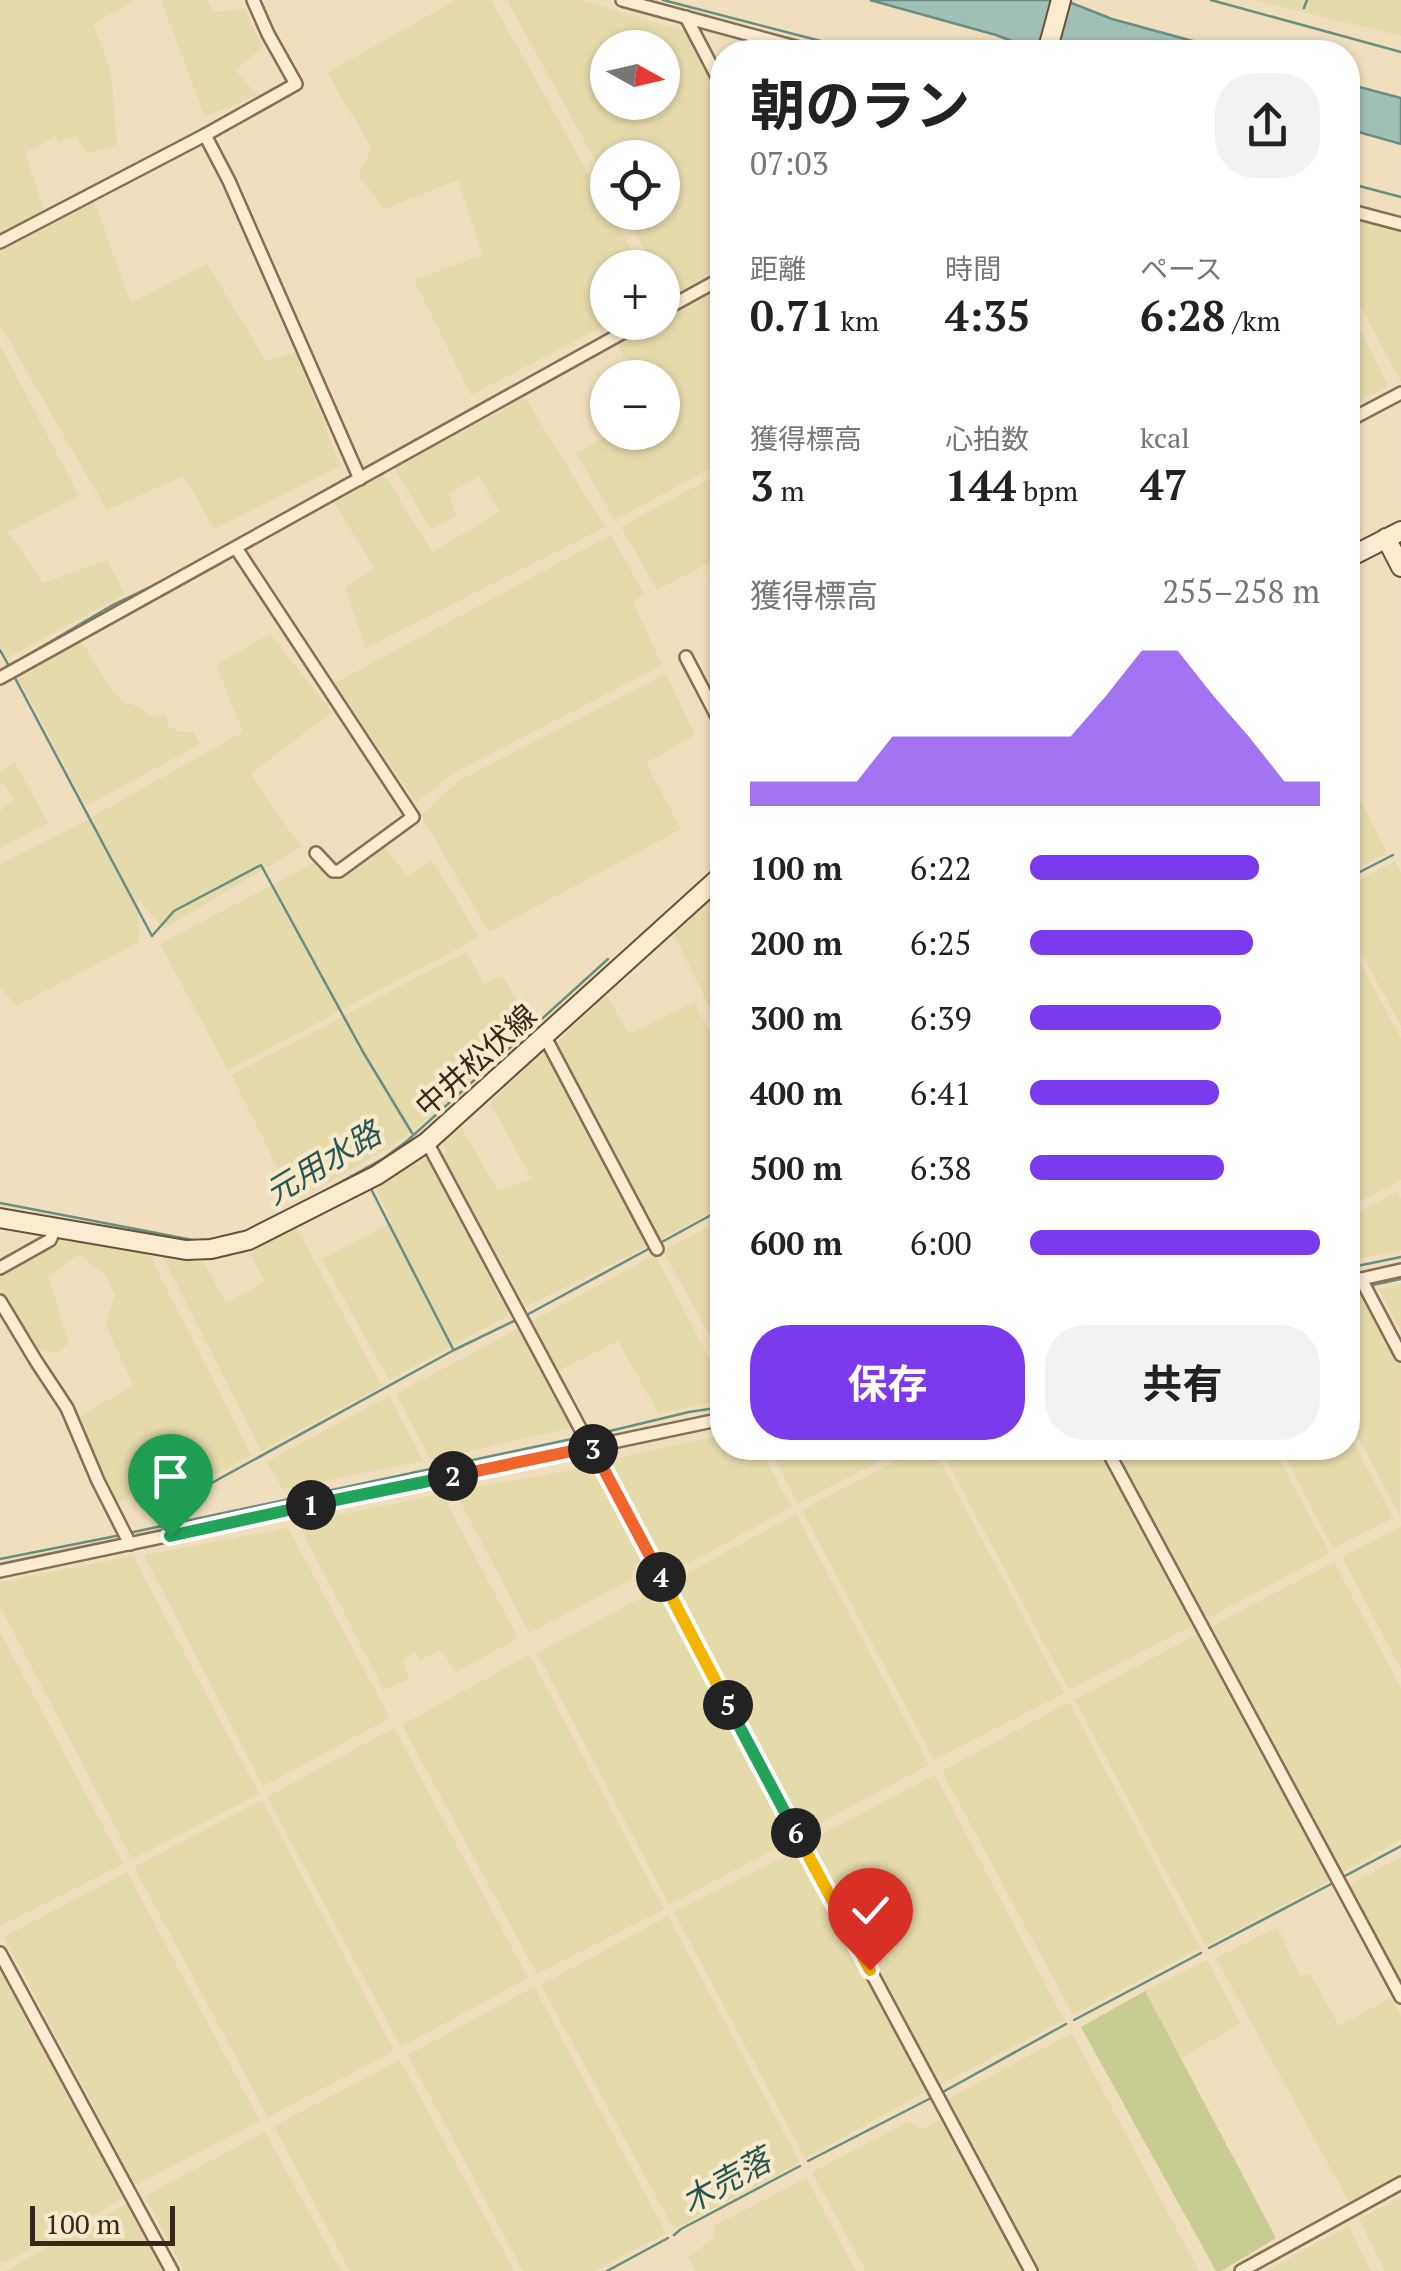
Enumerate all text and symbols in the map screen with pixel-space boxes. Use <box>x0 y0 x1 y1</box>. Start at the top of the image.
north arrow <box>590 30 680 120</box>
map controls <box>590 30 680 450</box>
text: 朝のラン <box>750 68 970 141</box>
button: share <box>1215 73 1320 178</box>
button: locate <box>590 140 680 230</box>
text: 07:03 <box>750 142 829 184</box>
button: + <box>590 250 680 340</box>
text: 距離 <box>750 250 806 287</box>
text: 時間 <box>945 250 1001 287</box>
text: ペース <box>1140 250 1223 287</box>
text: 0.71 <box>750 287 834 343</box>
text: 4:35 <box>945 287 1031 343</box>
text: 6:28 <box>1140 287 1226 343</box>
text: km <box>834 302 879 339</box>
text: /km <box>1226 302 1281 339</box>
button: − <box>590 360 680 450</box>
text: kcal <box>1140 419 1190 456</box>
text: 獲得標高 <box>750 420 862 457</box>
text: 心拍数 <box>945 420 1029 457</box>
text: 47 <box>1140 456 1187 512</box>
text: 3 <box>750 457 774 513</box>
text: 144 <box>945 457 1016 513</box>
text: m <box>774 472 805 509</box>
text: bpm <box>1016 472 1078 509</box>
text: 255–258 m <box>1162 570 1320 612</box>
text: 獲得標高 <box>750 574 878 616</box>
text: 100 m <box>750 847 842 889</box>
text: 6:22 <box>910 847 972 889</box>
text: 200 m <box>750 922 842 964</box>
text: 6:25 <box>910 922 972 964</box>
street label: 中井松伏線 <box>406 995 544 1125</box>
text: 300 m <box>750 997 842 1039</box>
text: 6:39 <box>910 997 972 1039</box>
text: 400 m <box>750 1072 842 1114</box>
text: 6:41 <box>910 1072 972 1114</box>
water label: 元用水路 <box>257 1110 391 1213</box>
text: 500 m <box>750 1147 842 1189</box>
text: 6:38 <box>910 1147 972 1189</box>
text: 600 m <box>750 1222 842 1264</box>
text: 6:00 <box>910 1222 972 1264</box>
button: 保存 <box>750 1325 1025 1440</box>
button: 共有 <box>1045 1325 1320 1440</box>
pin: 3 <box>568 1424 618 1474</box>
text: 3 <box>585 1430 601 1467</box>
pin <box>128 1434 213 1537</box>
icon: arrive <box>143 1449 198 1504</box>
pin: 2 <box>428 1451 478 1501</box>
text: 2 <box>445 1457 461 1494</box>
pin: 1 <box>286 1480 336 1530</box>
text: 1 <box>303 1486 319 1523</box>
pin: 4 <box>636 1552 686 1602</box>
text: 4 <box>653 1558 669 1595</box>
pin: 5 <box>703 1680 753 1730</box>
text: 5 <box>720 1686 736 1723</box>
pin: 6 <box>771 1808 821 1858</box>
text: 6 <box>788 1814 804 1851</box>
pin <box>828 1868 913 1971</box>
icon: check <box>843 1883 898 1938</box>
water label: 木売落 <box>673 2136 782 2222</box>
scale bar <box>30 2201 175 2246</box>
text: 100 m <box>45 2205 121 2242</box>

